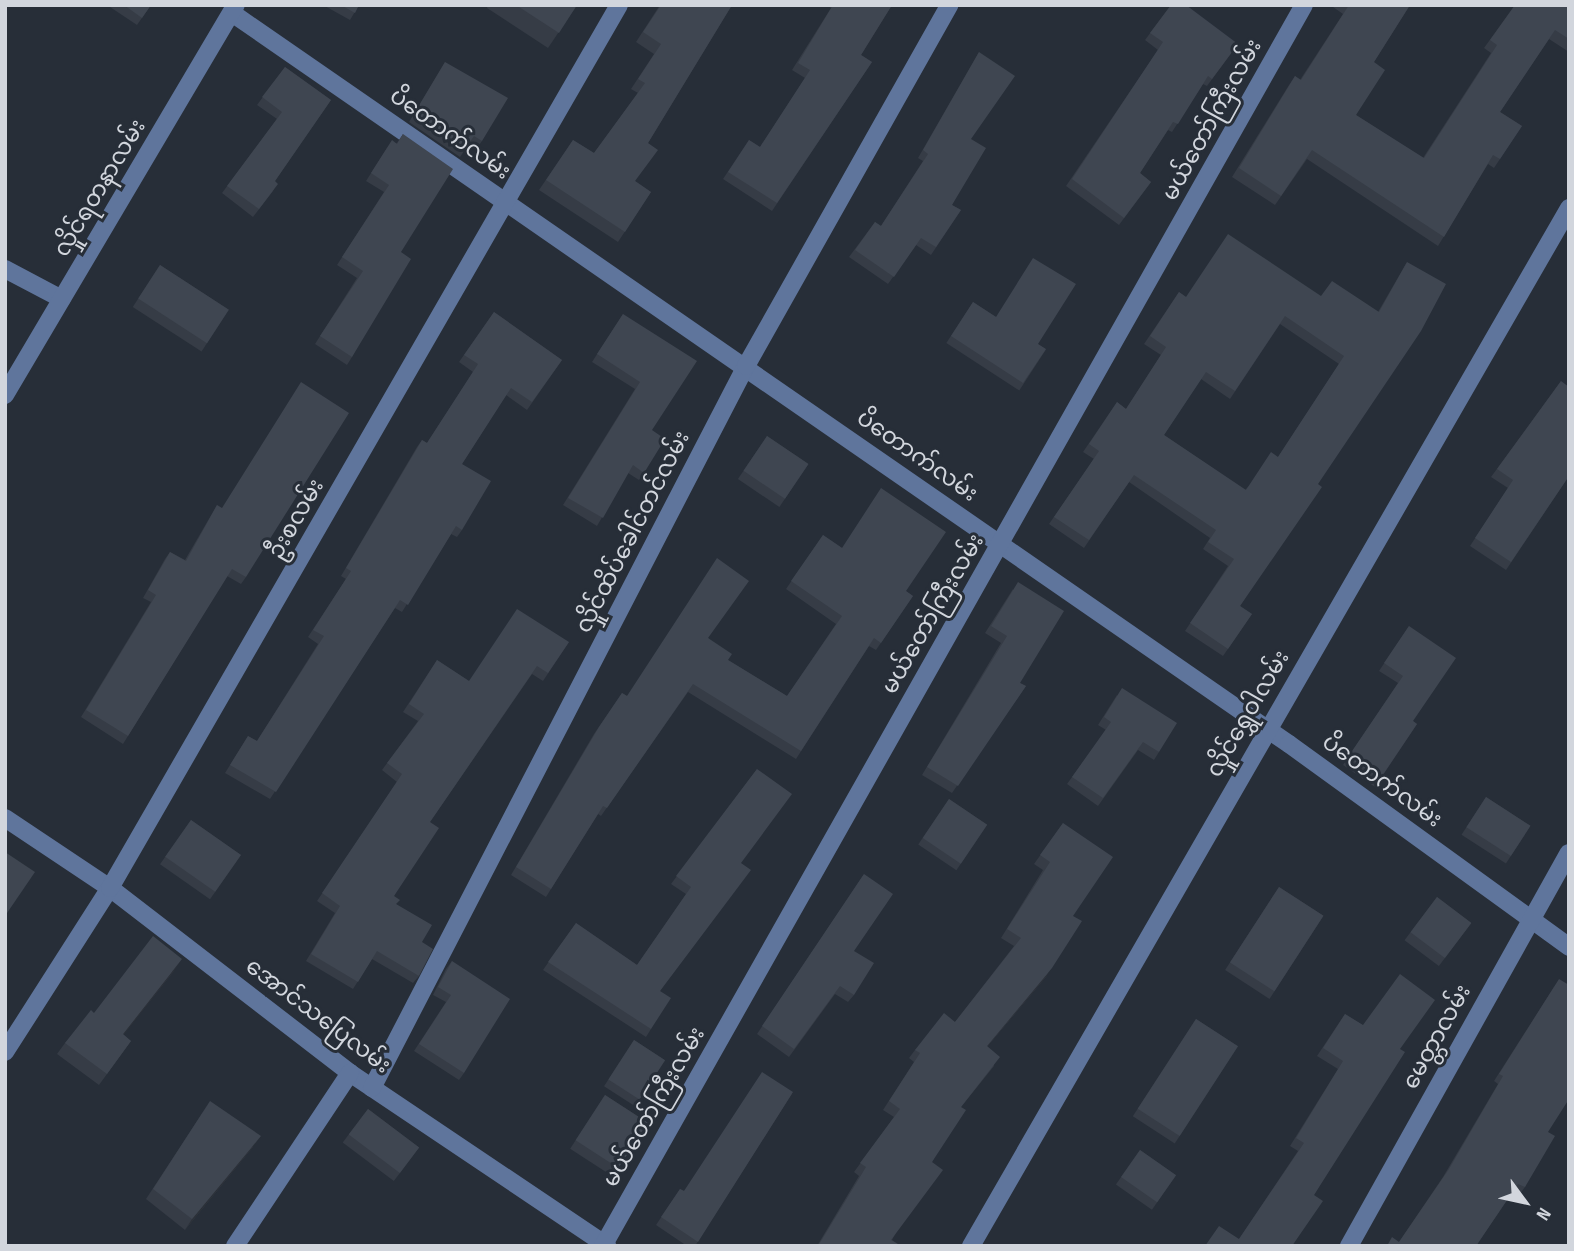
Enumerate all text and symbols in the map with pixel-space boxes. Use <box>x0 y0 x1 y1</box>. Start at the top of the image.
street label: မယ်တော်ကြီးလမ်း <box>1156 34 1268 206</box>
street label: ပိတောက်လမ်း <box>384 82 516 186</box>
street label: လှိုင်ရတနာလမ်း <box>48 114 152 262</box>
street label: ပိတောက်လမ်း <box>851 404 983 508</box>
street label: လှိုင်ထိပ်ခေါင်တင်လမ်း <box>570 426 696 638</box>
street label: ဦးစလမ်း <box>262 474 330 564</box>
street label: မယ်တော်ကြီးလမ်း <box>876 529 990 699</box>
street label: လှိုင်ရွှေဝါလမ်း <box>1201 646 1295 782</box>
street label: ပိတောက်လမ်း <box>1317 728 1447 834</box>
street label: အောင်သပြေလမ်း <box>240 952 396 1080</box>
street label: မေတ္တာလမ်း <box>1397 980 1477 1094</box>
street label: မယ်တော်ကြီးလမ်း <box>597 1022 711 1192</box>
north arrow <box>1490 1167 1560 1237</box>
text: N <box>1531 1203 1555 1224</box>

